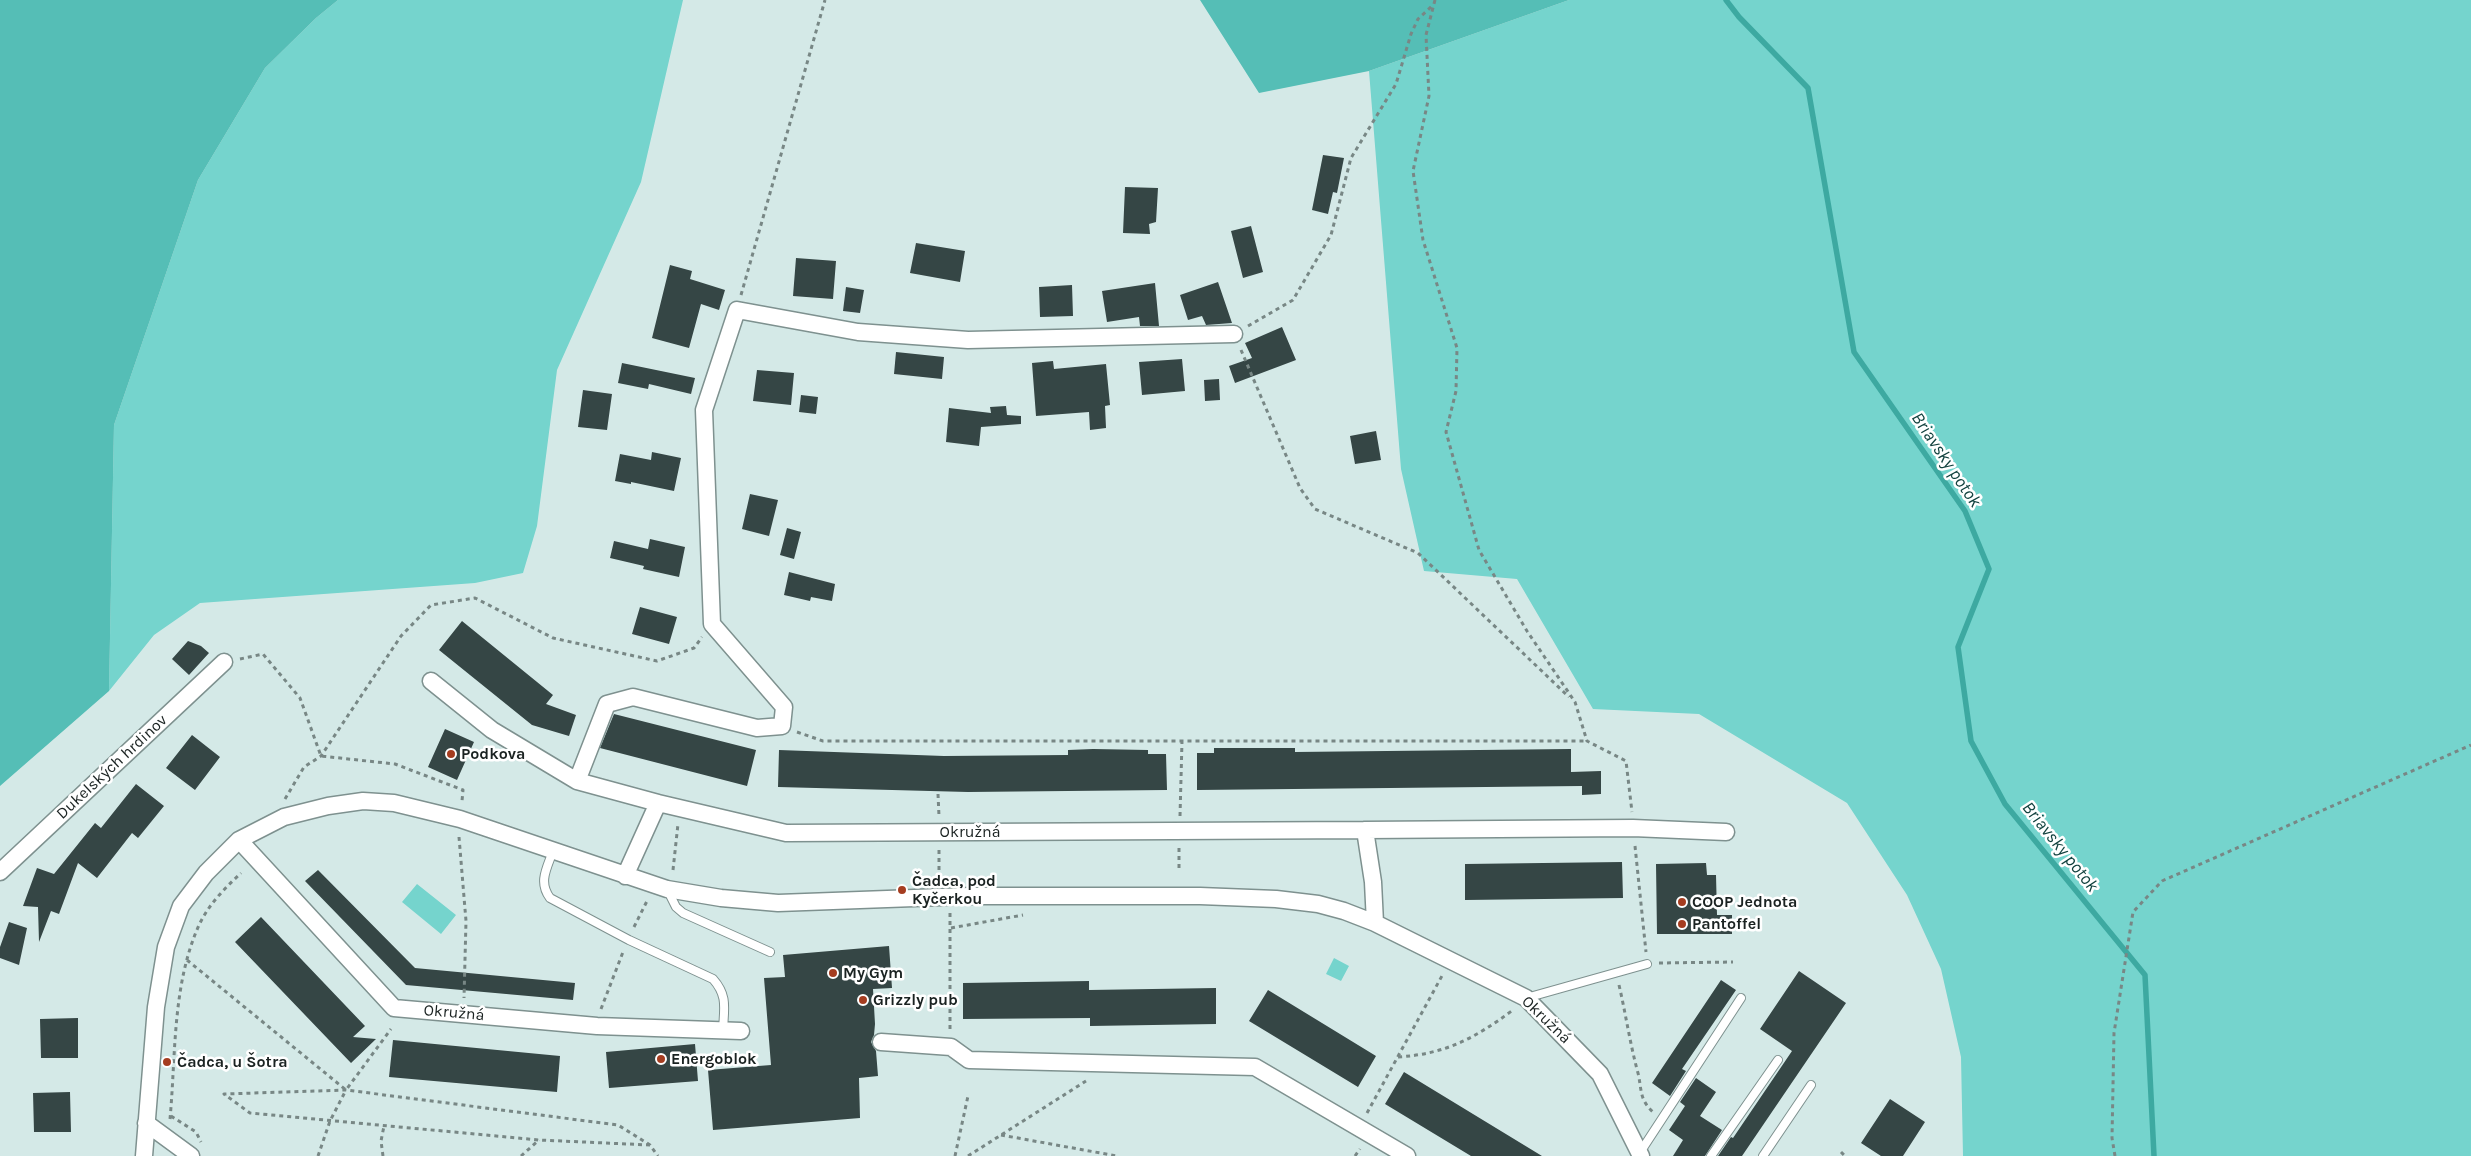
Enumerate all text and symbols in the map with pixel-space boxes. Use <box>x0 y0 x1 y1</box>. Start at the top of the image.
water label: Briavsky potok <box>1906 408 1986 512</box>
street label: Dukelských hrdinov <box>53 711 171 823</box>
place label: Podkova <box>461 744 525 764</box>
marker: Podkova <box>445 748 457 760</box>
water label: Briavsky potok <box>2017 797 2103 897</box>
street label: Okružná <box>940 822 1000 842</box>
place label: Čadca, pod Kyčerkou <box>912 871 996 909</box>
marker: Čadca, pod Kyčerkou <box>896 884 908 896</box>
place label: COOP Jednota <box>1692 892 1797 912</box>
marker: COOP Jednota <box>1676 896 1688 908</box>
place label: Pantoffel <box>1692 914 1761 934</box>
marker: Pantoffel <box>1676 918 1688 930</box>
place label: My Gym <box>843 963 903 983</box>
marker: My Gym <box>827 967 839 979</box>
place label: Grizzly pub <box>873 990 958 1010</box>
street label: Okružná <box>1517 992 1575 1048</box>
marker: Grizzly pub <box>857 994 869 1006</box>
street label: Okružná <box>423 1001 485 1025</box>
place label: Energoblok <box>671 1049 757 1069</box>
place label: Čadca, u Šotra <box>177 1052 288 1072</box>
marker: Energoblok <box>655 1053 667 1065</box>
marker: Čadca, u Šotra <box>161 1056 173 1068</box>

